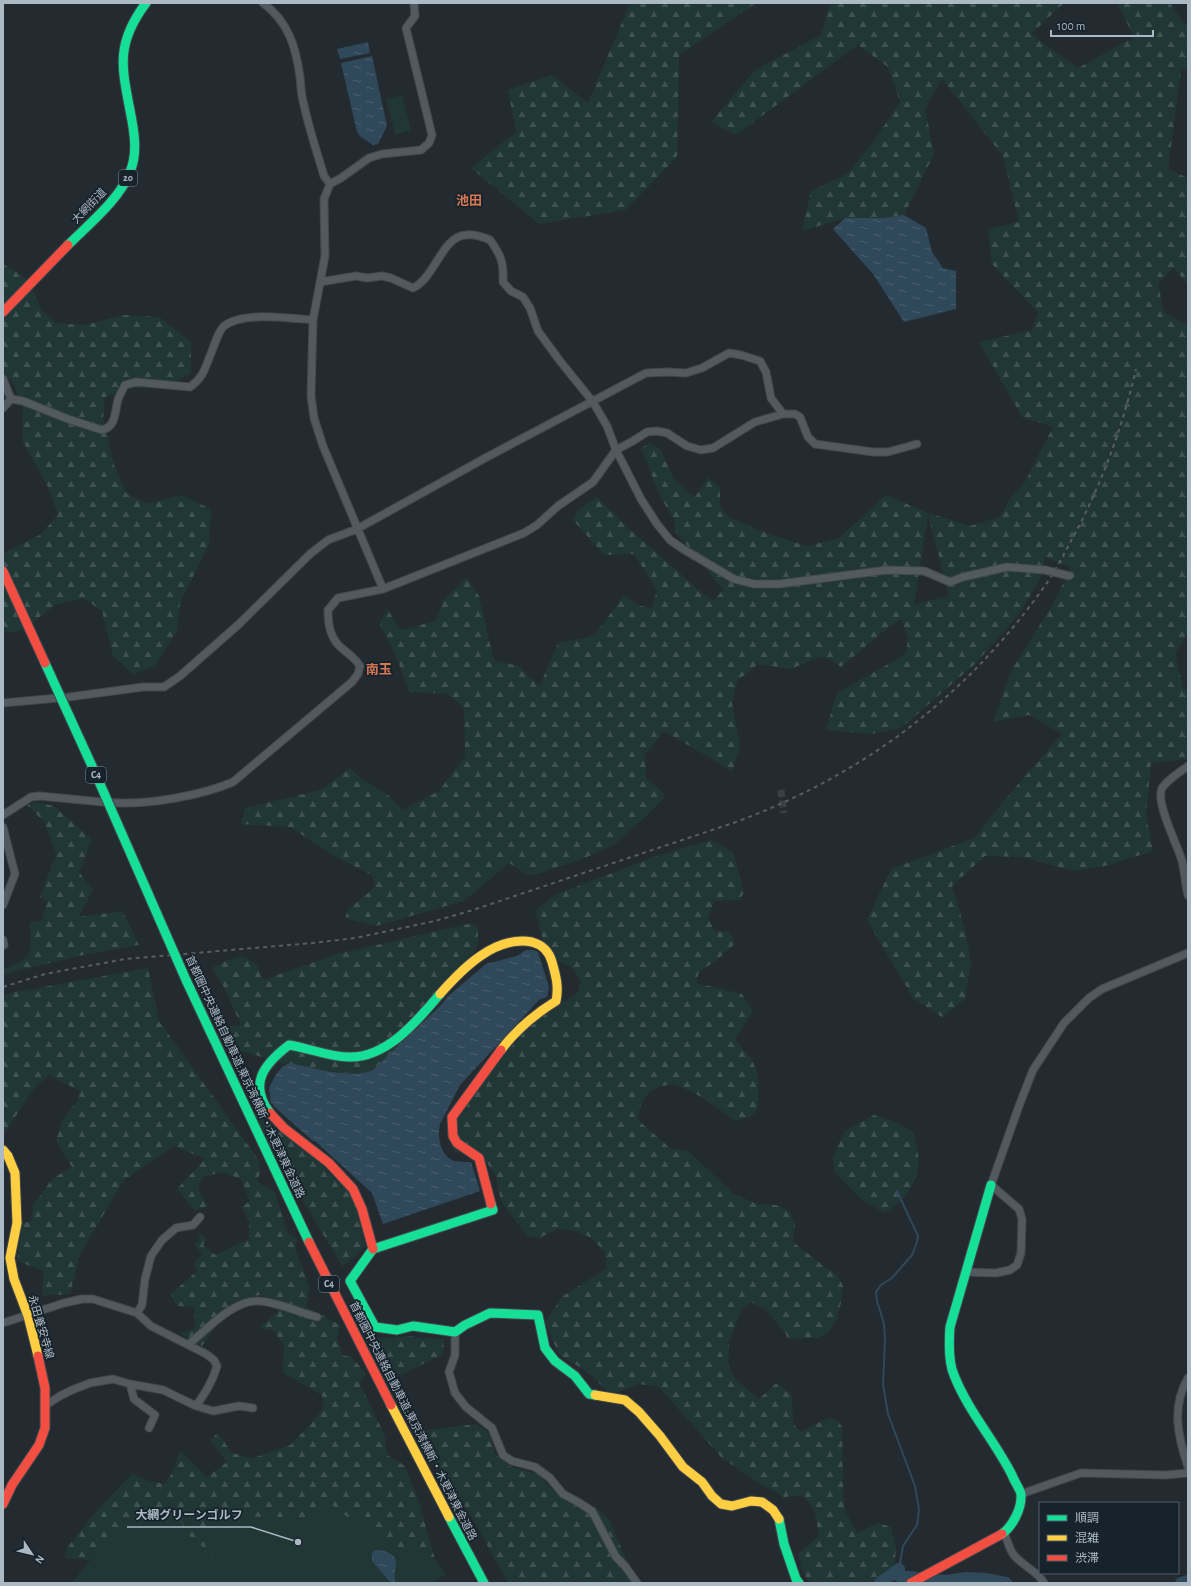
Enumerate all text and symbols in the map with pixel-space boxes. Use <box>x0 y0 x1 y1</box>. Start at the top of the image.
scale bar <box>1051 12 1153 38</box>
text: 100 m <box>1057 20 1085 32</box>
road number: 20 <box>119 170 137 186</box>
street label: 大網街道 <box>69 186 108 226</box>
district label: 池田 <box>456 194 482 208</box>
district label: 南玉 <box>366 663 392 677</box>
road number: C4 <box>86 767 106 783</box>
street label: 首都圏中央連絡自動車道;東京湾横断・木更津東金道路 <box>184 953 307 1200</box>
road number: C4 <box>319 1276 339 1292</box>
street label: 永田養安寺線 <box>27 1293 56 1360</box>
street label: 首都圏中央連絡自動車道;東京湾横断・木更津東金道路 <box>348 1299 479 1542</box>
legend <box>1039 1502 1179 1574</box>
callout: 大網グリーンゴルフ <box>127 1503 251 1527</box>
text: 大網グリーンゴルフ <box>135 1508 243 1521</box>
text: 順調 <box>1075 1512 1099 1524</box>
text: 混雑 <box>1075 1531 1099 1544</box>
north arrow <box>12 1534 52 1574</box>
text: 渋滞 <box>1075 1552 1099 1564</box>
text: N <box>33 1553 46 1566</box>

